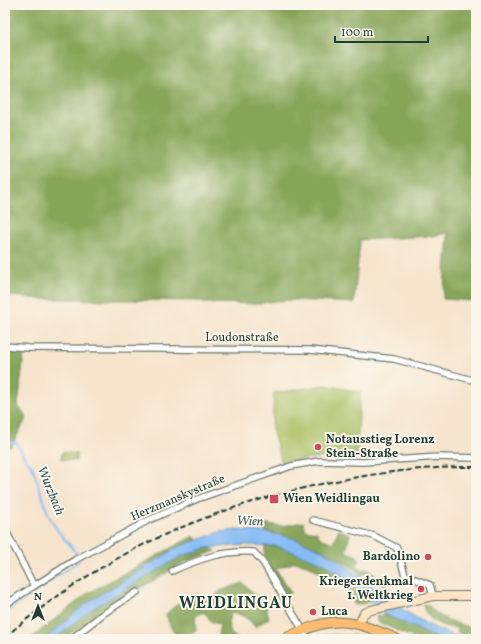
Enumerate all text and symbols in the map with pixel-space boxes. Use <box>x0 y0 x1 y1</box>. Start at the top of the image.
scale bar <box>335 18 428 44</box>
text: 100 m <box>341 25 374 41</box>
street label: Loudonstraße <box>205 330 279 346</box>
place label: Notausstieg Lorenz Stein-Straße <box>326 432 434 462</box>
marker: Notausstieg Lorenz Stein-Straße <box>313 442 323 452</box>
water label: Wurzbach <box>32 464 68 519</box>
street label: Herzmanskystraße <box>128 471 228 525</box>
place label: Wien Weidlingau <box>283 491 381 507</box>
marker: Wien Weidlingau <box>268 493 280 505</box>
water label: Wien <box>236 513 264 531</box>
place label: Bardolino <box>363 549 420 565</box>
marker: Bardolino <box>423 552 433 562</box>
place label: Kriegerdenkmal 1. Weltkrieg <box>319 574 413 604</box>
marker: Kriegerdenkmal 1. Weltkrieg <box>416 584 426 594</box>
north arrow <box>18 586 58 626</box>
text: N <box>34 590 42 605</box>
district label: WEIDLINGAU <box>179 593 293 615</box>
place label: Luca <box>321 604 348 620</box>
marker: Luca <box>308 607 318 617</box>

